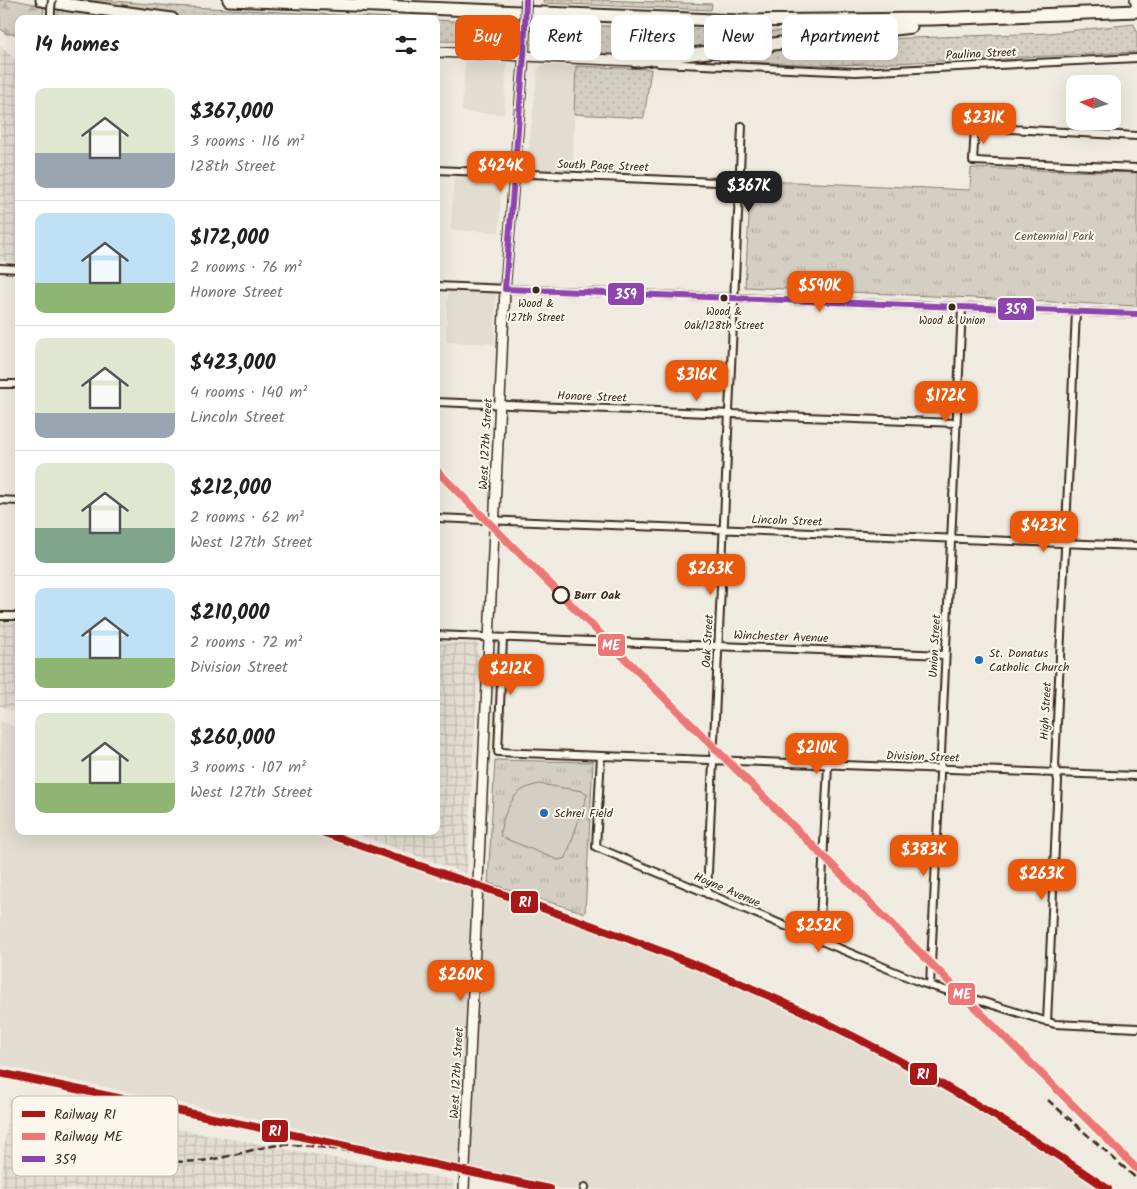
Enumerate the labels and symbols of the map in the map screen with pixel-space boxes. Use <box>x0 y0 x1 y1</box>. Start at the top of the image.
street label: Paulina Street <box>945 43 1017 65</box>
north arrow <box>1066 75 1121 130</box>
pin: $231K <box>949 102 1019 145</box>
pin: $424K <box>466 150 536 193</box>
street label: South Page Street <box>557 155 650 177</box>
pin: $367K <box>714 170 784 213</box>
park label: Centennial Park <box>1014 227 1094 246</box>
pin: $590K <box>785 270 855 313</box>
line badge: 359 <box>607 282 645 306</box>
text: 359 <box>614 284 637 306</box>
marker: Wood & 127th Street <box>531 285 541 295</box>
marker: Wood & Oak/128th Street <box>719 293 729 303</box>
place label: Wood & 127th Street <box>507 295 565 327</box>
line badge: 359 <box>997 297 1035 321</box>
text: 359 <box>1004 299 1027 321</box>
marker: Wood & Union <box>947 302 957 312</box>
place label: Wood & Oak/128th Street <box>684 303 765 335</box>
place label: Wood & Union <box>919 312 985 330</box>
pin: $316K <box>662 360 732 402</box>
pin: $172K <box>911 380 981 423</box>
street label: Honore Street <box>557 386 628 408</box>
street label: West 127th Street <box>474 397 498 490</box>
street label: Lincoln Street <box>751 510 823 532</box>
pin: $423K <box>1009 510 1079 553</box>
pin: $263K <box>676 554 746 596</box>
marker: Burr Oak <box>552 586 570 604</box>
place label: Burr Oak <box>574 586 621 605</box>
street label: Oak Street <box>697 613 719 668</box>
street label: Union Street <box>924 613 946 678</box>
street label: Winchester Avenue <box>733 626 829 648</box>
line badge: ME <box>597 633 626 657</box>
text: ME <box>602 635 621 657</box>
place label: St. Donatus Catholic Church <box>989 644 1069 677</box>
pin: $212K <box>476 654 546 696</box>
marker: St. Donatus Catholic Church <box>973 654 985 666</box>
street label: High Street <box>1035 681 1057 741</box>
pin: $210K <box>782 732 852 775</box>
street label: Division Street <box>886 746 960 768</box>
place label: Schrei Field <box>554 804 614 823</box>
marker: Schrei Field <box>538 807 550 819</box>
pin: $383K <box>889 834 959 877</box>
pin: $263K <box>1007 858 1077 901</box>
street label: Hoyne Avenue <box>691 867 764 913</box>
line badge: RI <box>510 890 539 914</box>
text: RI <box>519 892 531 914</box>
pin: $252K <box>784 910 854 953</box>
pin: $260K <box>426 960 496 1002</box>
line badge: ME <box>947 982 976 1006</box>
text: ME <box>953 984 972 1006</box>
street label: West 127th Street <box>445 1026 469 1119</box>
line badge: RI <box>909 1062 938 1086</box>
text: RI <box>917 1064 929 1086</box>
legend <box>12 1096 178 1176</box>
text: Railway RI <box>54 1104 116 1126</box>
line badge: RI <box>261 1119 289 1143</box>
text: RI <box>269 1121 281 1143</box>
text: Railway ME <box>54 1126 124 1148</box>
text: 359 <box>54 1149 77 1171</box>

